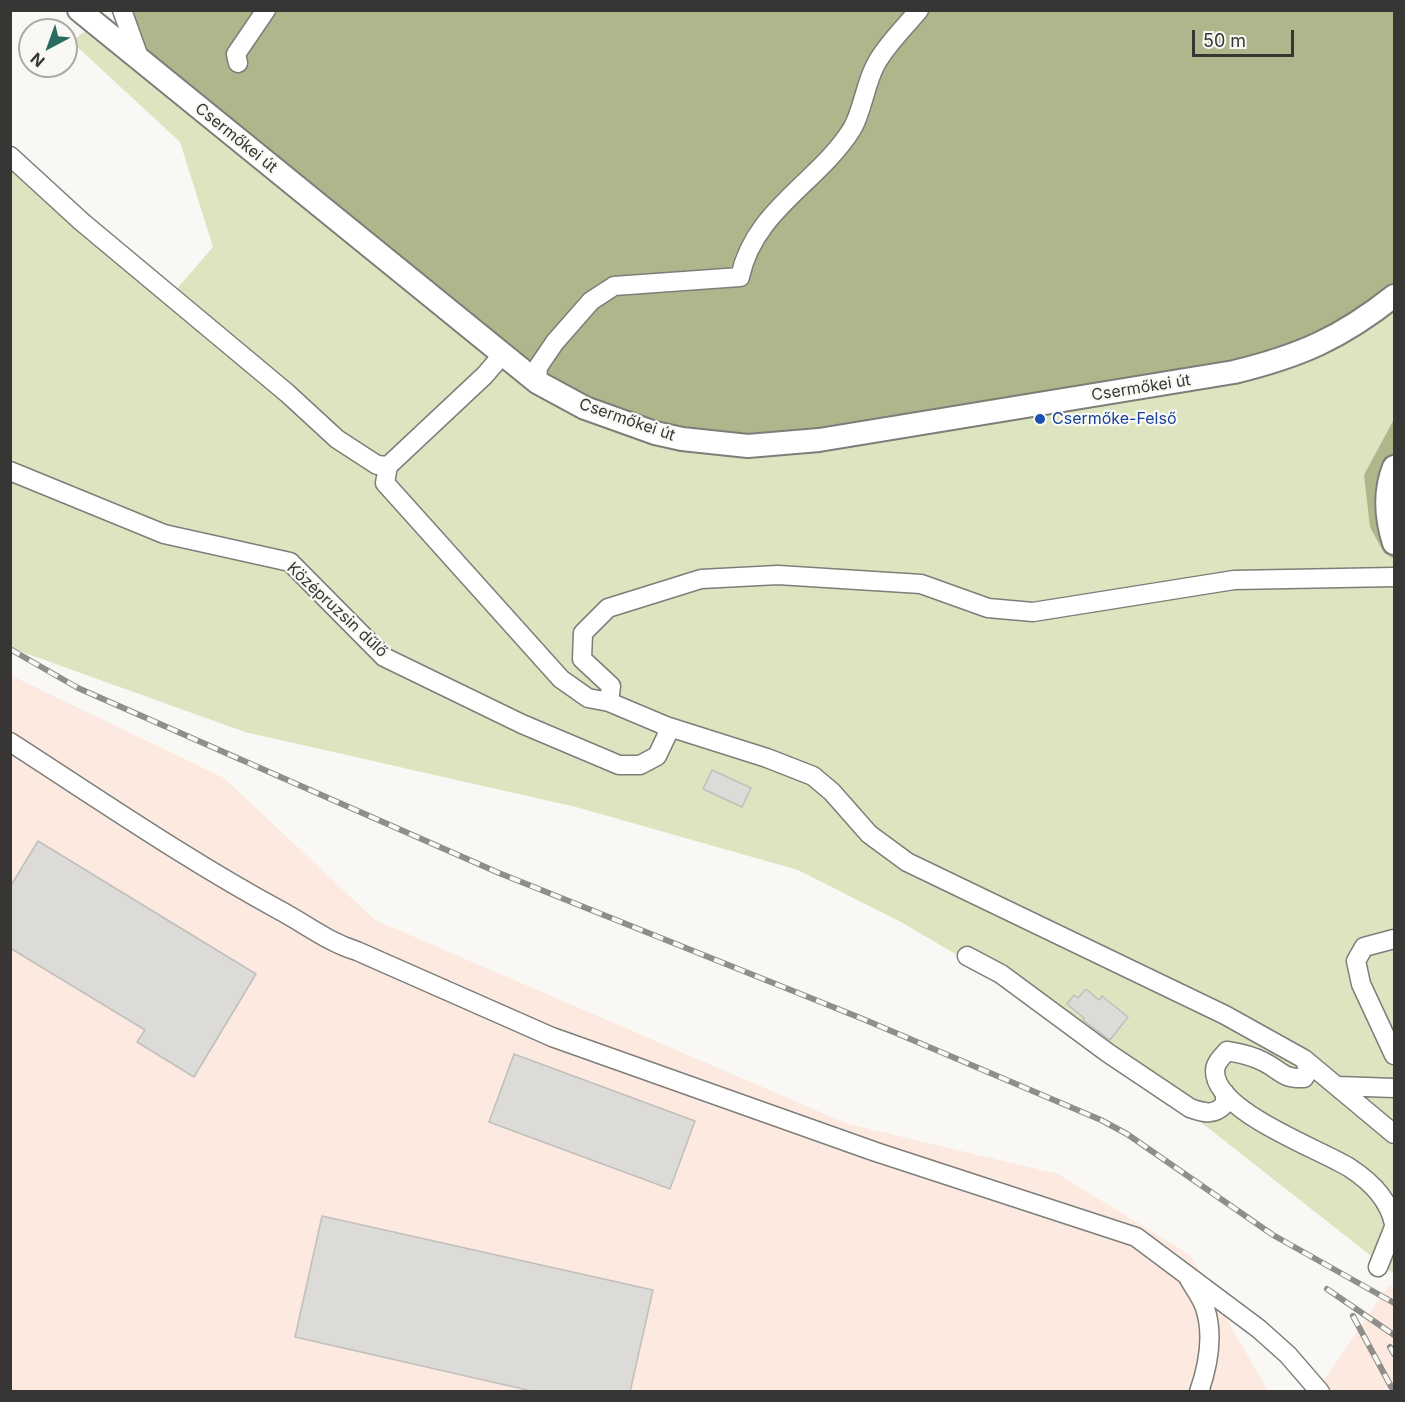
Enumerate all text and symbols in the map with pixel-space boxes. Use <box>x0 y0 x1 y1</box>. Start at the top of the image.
north arrow <box>18 18 78 78</box>
scale bar <box>1195 18 1297 56</box>
text: 50 m <box>1203 30 1246 51</box>
text: N <box>26 49 49 72</box>
street label: Csermőkei út <box>191 99 281 177</box>
street label: Csermőkei út <box>1090 371 1192 405</box>
street label: Csermőkei út <box>577 395 677 445</box>
place label: Csermőke-Felső <box>1052 409 1177 429</box>
marker: Csermőke-Felső <box>1033 412 1047 426</box>
street label: Középruzsin dűlő <box>283 558 391 662</box>

